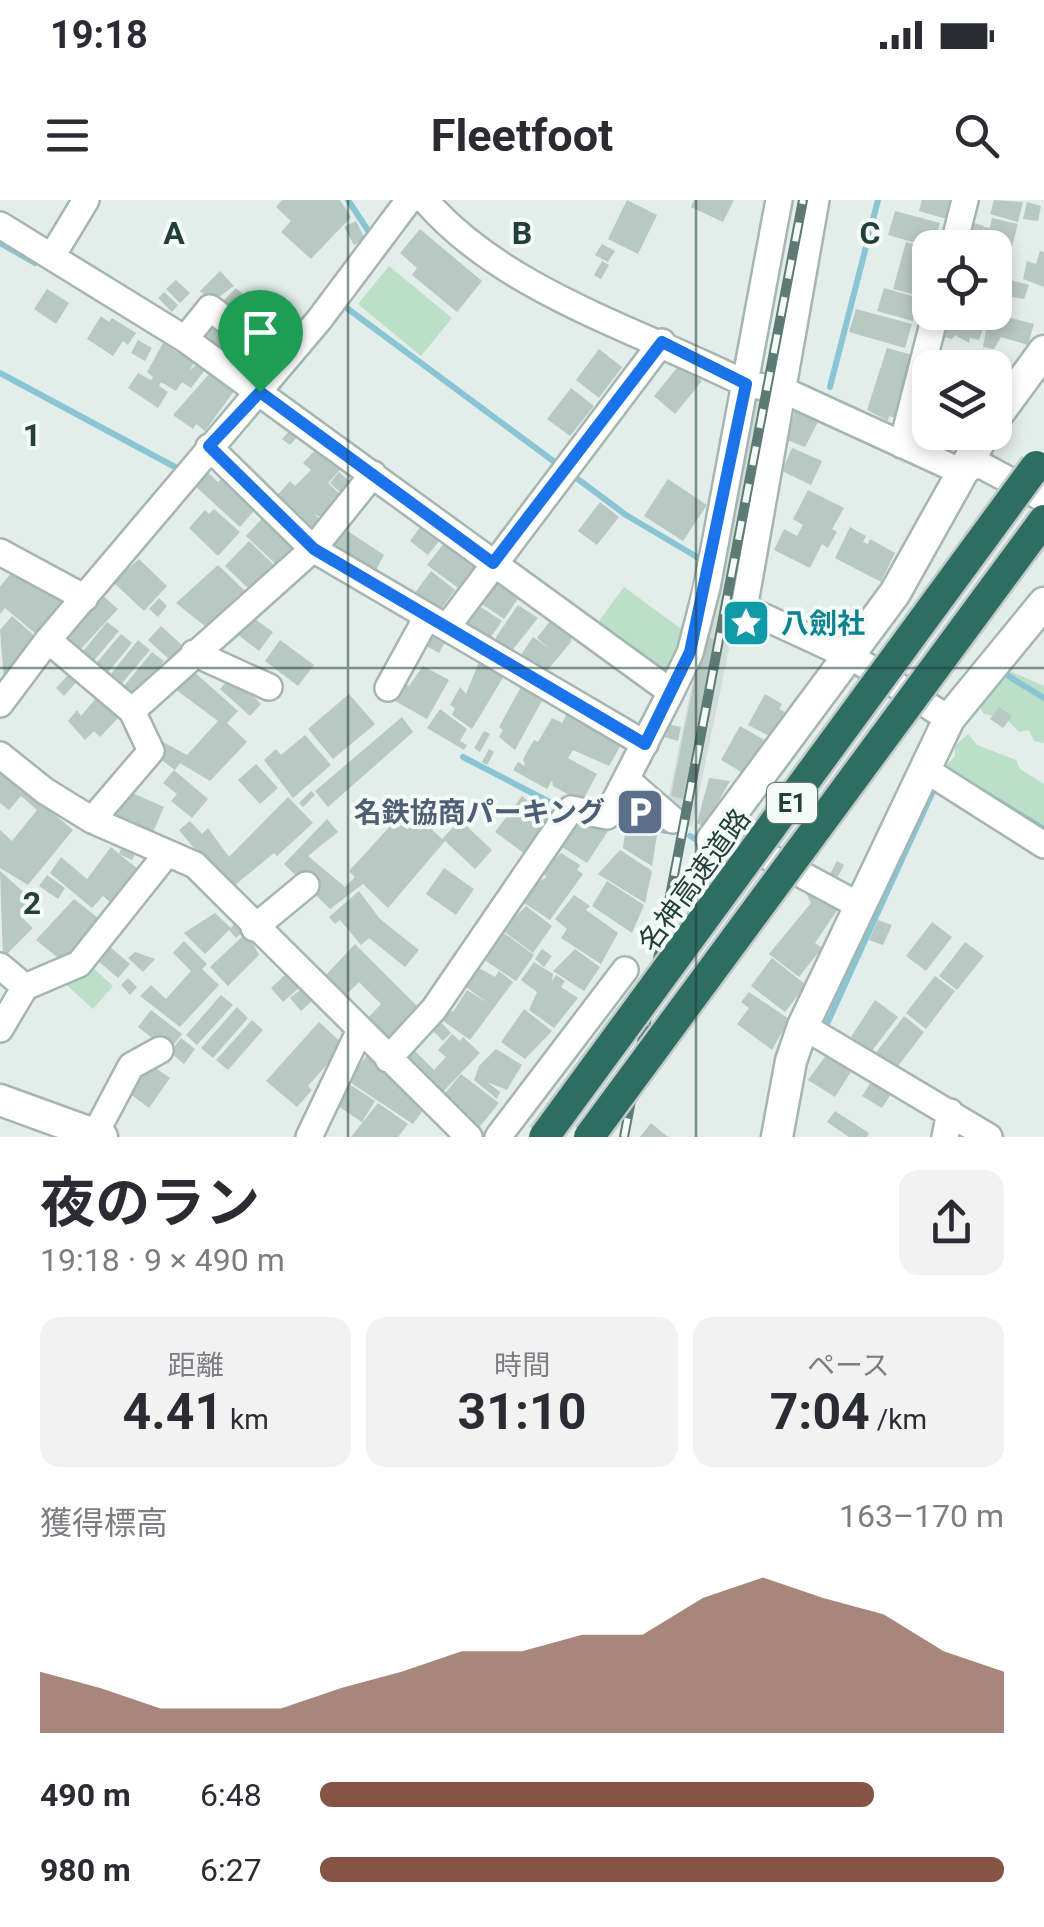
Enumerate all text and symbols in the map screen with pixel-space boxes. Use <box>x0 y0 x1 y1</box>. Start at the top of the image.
text: 19:18 <box>50 13 148 57</box>
icon: menu <box>40 108 95 163</box>
icon: search <box>949 108 1004 163</box>
text: Fleetfoot <box>431 109 613 162</box>
text: A <box>163 214 185 252</box>
text: B <box>512 214 532 252</box>
text: C <box>860 214 880 252</box>
map controls <box>912 230 1012 450</box>
button: locate <box>912 230 1012 330</box>
pin <box>218 290 303 393</box>
icon: arrive <box>233 305 288 360</box>
button: layers <box>912 350 1012 450</box>
text: 1 <box>23 416 41 454</box>
place icon: 八劍社 <box>720 597 772 649</box>
place label: 八劍社 <box>781 607 865 640</box>
road number: E1 <box>767 783 817 823</box>
parking icon: 名鉄協商パーキング <box>614 786 666 838</box>
place label: 名鉄協商パーキング <box>354 796 605 829</box>
street label: 名神高速道路 <box>632 803 757 958</box>
text: 2 <box>23 884 41 922</box>
button: share <box>899 1170 1004 1275</box>
text: 夜のラン <box>40 1171 260 1235</box>
text: 19:18 · 9 × 490 m <box>40 1241 285 1279</box>
text: 距離 <box>168 1349 224 1382</box>
text: 時間 <box>494 1349 550 1382</box>
text: ペース <box>807 1349 890 1382</box>
text: 4.41 <box>123 1383 223 1441</box>
text: 31:10 <box>458 1383 586 1441</box>
text: 7:04 <box>770 1383 870 1441</box>
text: km <box>223 1403 269 1436</box>
text: /km <box>870 1403 927 1436</box>
text: 163–170 m <box>839 1497 1004 1535</box>
text: 獲得標高 <box>40 1504 168 1542</box>
text: 490 m <box>40 1776 131 1814</box>
text: 6:48 <box>200 1776 262 1814</box>
text: 980 m <box>40 1851 131 1889</box>
text: 6:27 <box>200 1851 262 1889</box>

